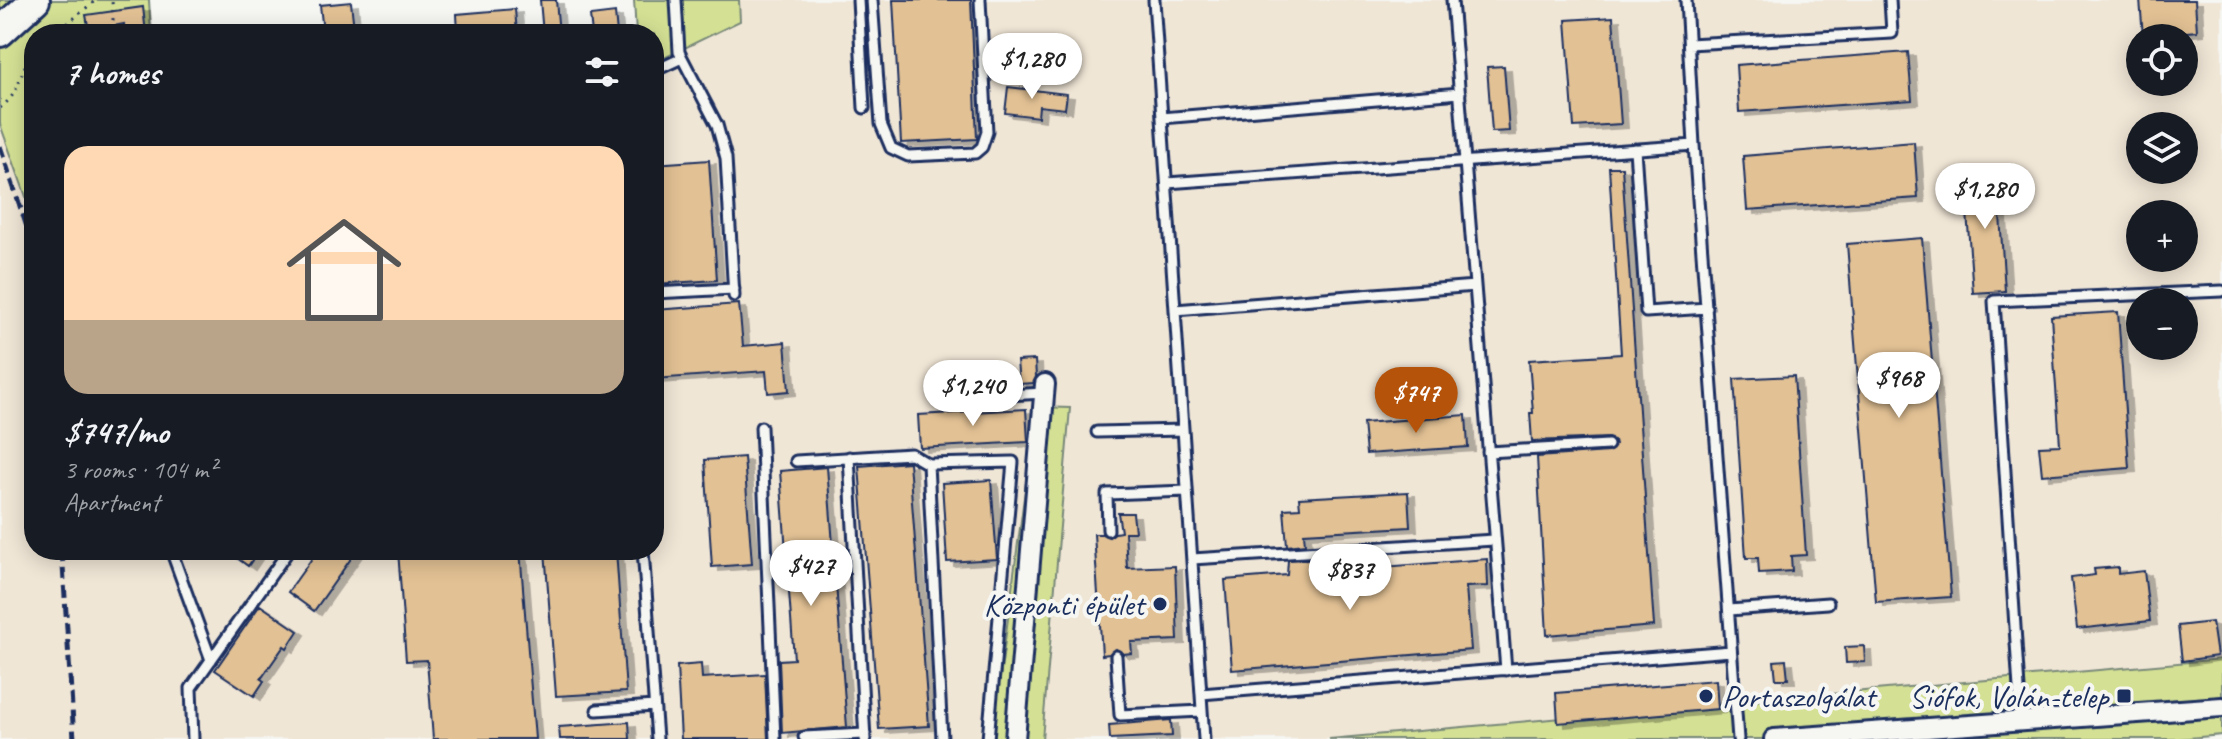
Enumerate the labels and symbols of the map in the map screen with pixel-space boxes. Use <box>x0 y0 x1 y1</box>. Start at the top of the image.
pin: $1,280 <box>967 33 1097 101</box>
pin: $1,280 <box>1920 163 2050 231</box>
pin: $968 <box>1852 352 1946 420</box>
pin: $1,240 <box>908 360 1038 428</box>
pin: $747 <box>1369 367 1463 435</box>
pin: $427 <box>764 540 858 608</box>
pin: $837 <box>1303 544 1397 612</box>
place label: Központi épület <box>984 584 1147 625</box>
marker: Központi épület <box>1151 595 1169 613</box>
place label: Portaszolgálat <box>1722 676 1879 717</box>
place label: Siófok, Volán-telep <box>1909 676 2110 717</box>
marker: Portaszolgálat <box>1697 687 1715 705</box>
marker: Siófok, Volán-telep <box>2115 687 2133 705</box>

